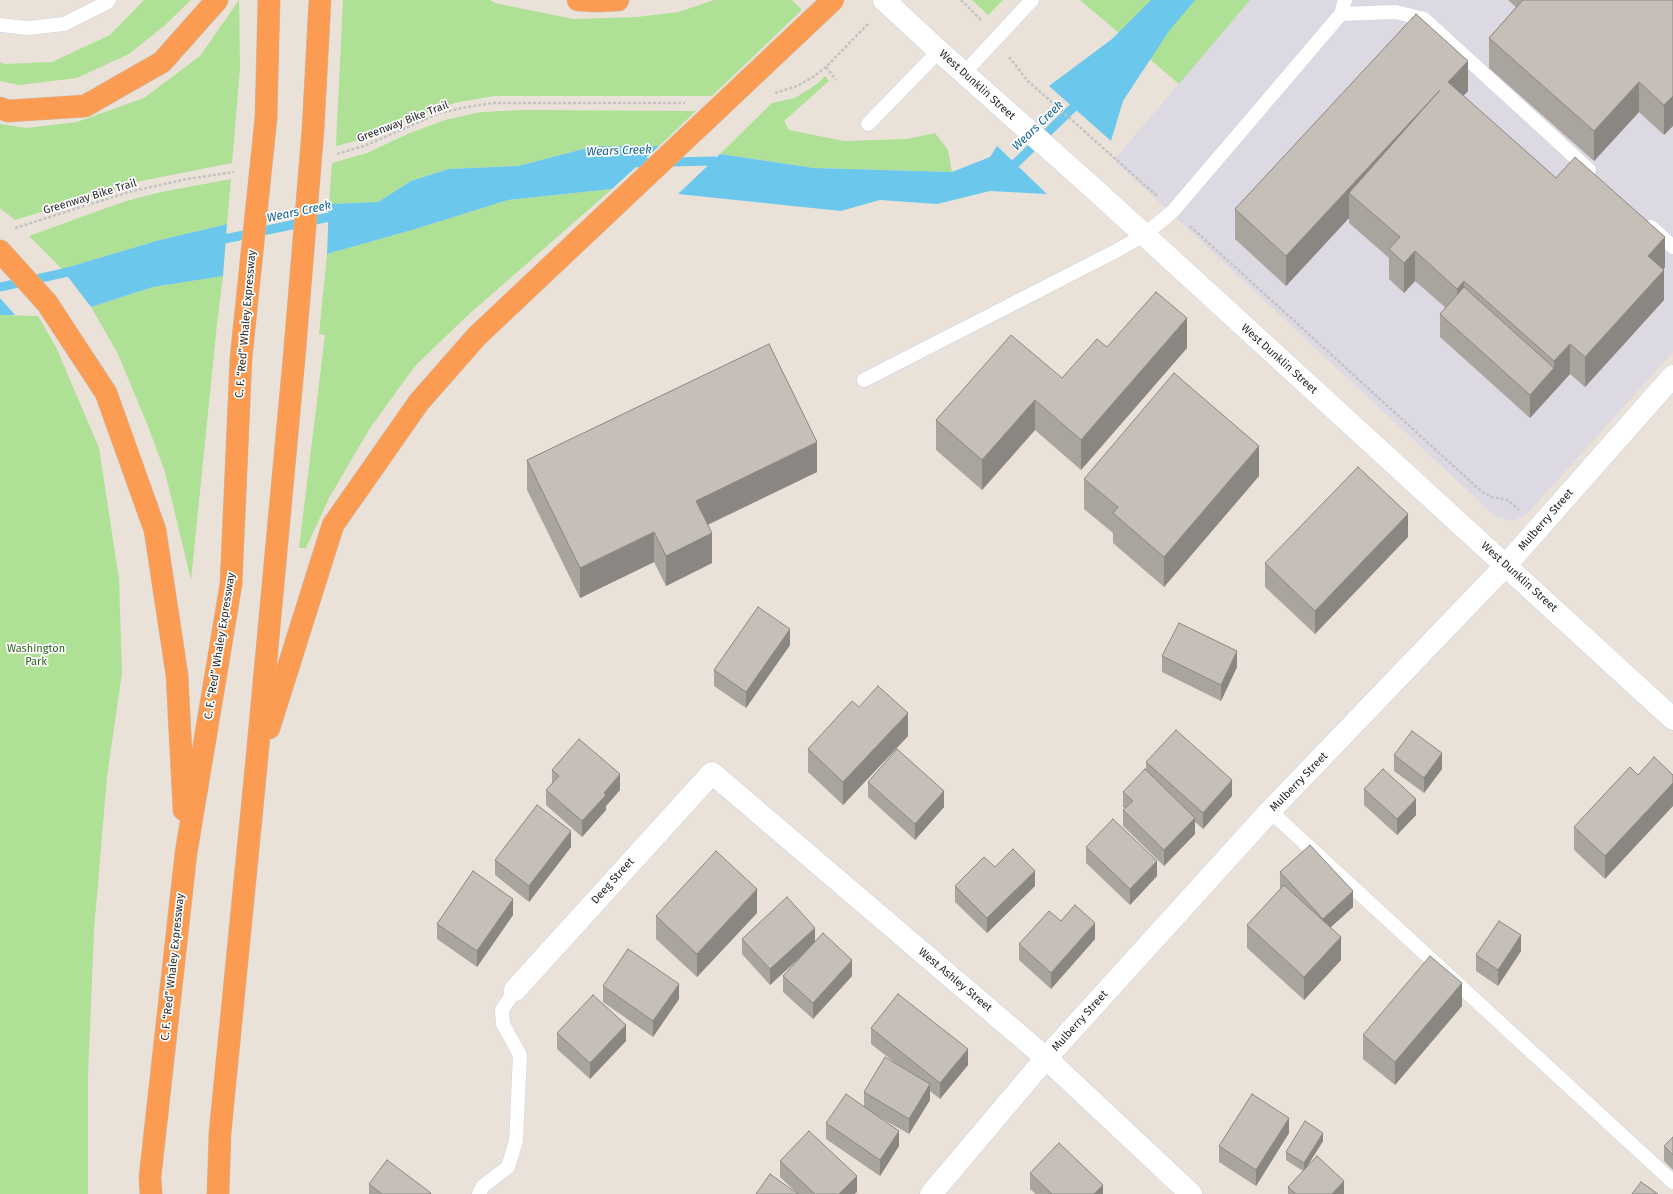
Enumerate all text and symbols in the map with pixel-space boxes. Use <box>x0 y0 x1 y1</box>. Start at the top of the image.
street label: West Dunklin Street <box>936 47 1018 123</box>
street label: Greenway Bike Trail <box>355 98 451 146</box>
water label: Wears Creek <box>1010 98 1066 154</box>
water label: Wears Creek <box>586 143 652 159</box>
street label: Greenway Bike Trail <box>42 177 138 217</box>
water label: Wears Creek <box>266 198 332 226</box>
street label: C. F. “Red” Whaley Expressway <box>233 250 259 398</box>
street label: West Dunklin Street <box>1238 321 1320 397</box>
street label: Mulberry Street <box>1516 486 1576 554</box>
street label: West Dunklin Street <box>1478 539 1560 615</box>
street label: C. F. “Red” Whaley Expressway <box>202 572 238 720</box>
park label: Washington Park <box>7 642 65 668</box>
street label: Mulberry Street <box>1267 750 1331 814</box>
street label: Deeg Street <box>589 855 637 907</box>
street label: C. F. “Red” Whaley Expressway <box>159 893 187 1041</box>
street label: West Ashley Street <box>915 945 995 1015</box>
street label: Mulberry Street <box>1049 988 1111 1054</box>

